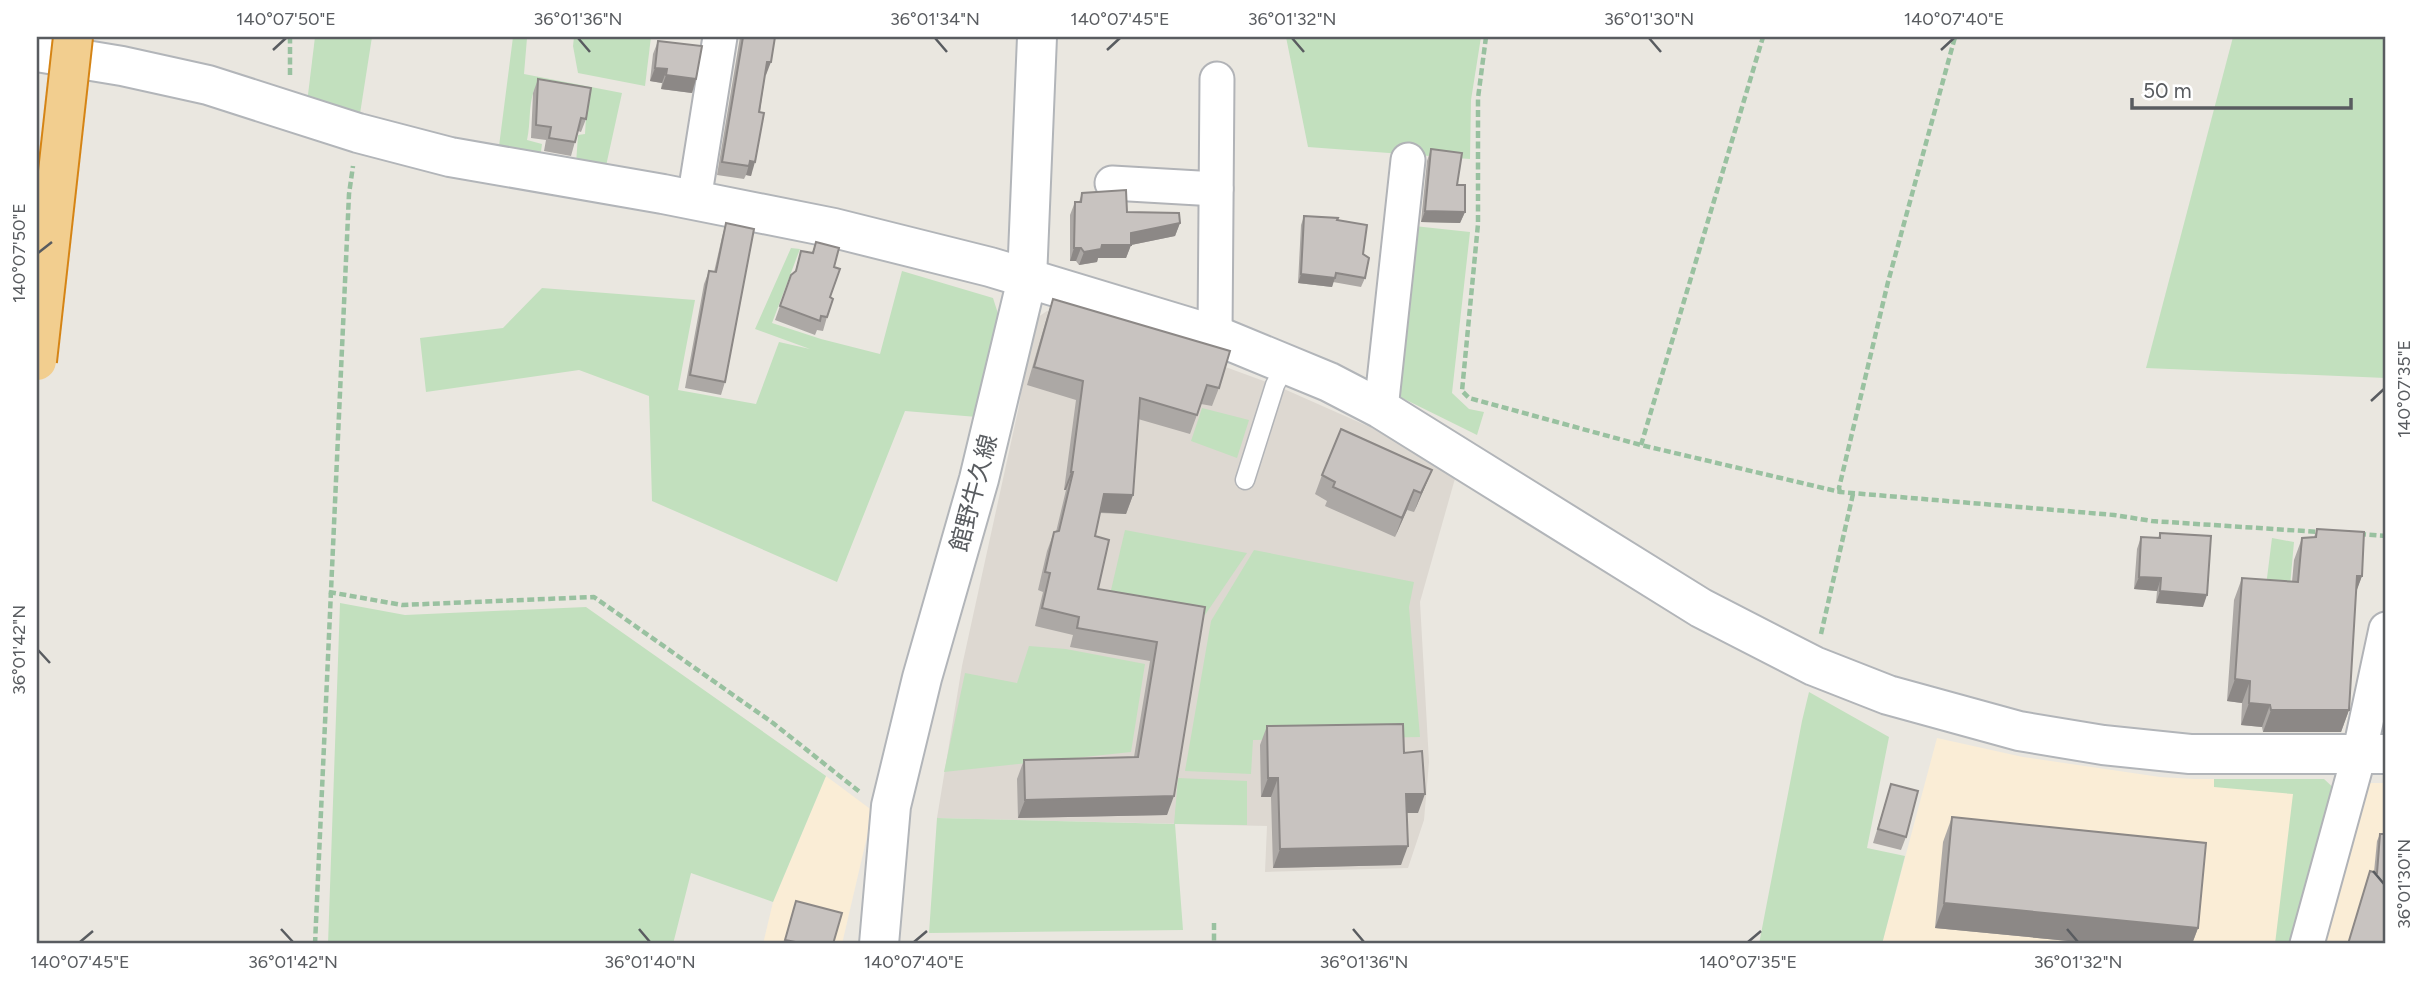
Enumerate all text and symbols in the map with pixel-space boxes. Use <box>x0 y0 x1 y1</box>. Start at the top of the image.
text: 140°07'50"E <box>236 8 336 30</box>
text: 36°01'36"N <box>534 8 622 30</box>
text: 36°01'34"N <box>890 8 980 30</box>
text: 140°07'45"E <box>1070 8 1170 30</box>
text: 36°01'32"N <box>1248 8 1336 30</box>
text: 36°01'30"N <box>1604 8 1694 30</box>
text: 140°07'40"E <box>1904 8 2004 30</box>
scale bar <box>2132 66 2351 110</box>
text: 50 m <box>2143 78 2192 103</box>
text: 140°07'50"E <box>8 203 30 303</box>
text: 140°07'35"E <box>2393 340 2415 438</box>
street label: 館野牛久線 <box>944 431 1003 555</box>
text: 36°01'42"N <box>8 605 30 695</box>
text: 36°01'30"N <box>2393 839 2415 929</box>
text: 140°07'45"E <box>30 951 130 973</box>
text: 36°01'42"N <box>248 951 338 973</box>
text: 36°01'40"N <box>604 951 696 973</box>
text: 140°07'40"E <box>864 951 964 973</box>
text: 36°01'36"N <box>1320 951 1408 973</box>
text: 140°07'35"E <box>1699 951 1797 973</box>
text: 36°01'32"N <box>2034 951 2122 973</box>

